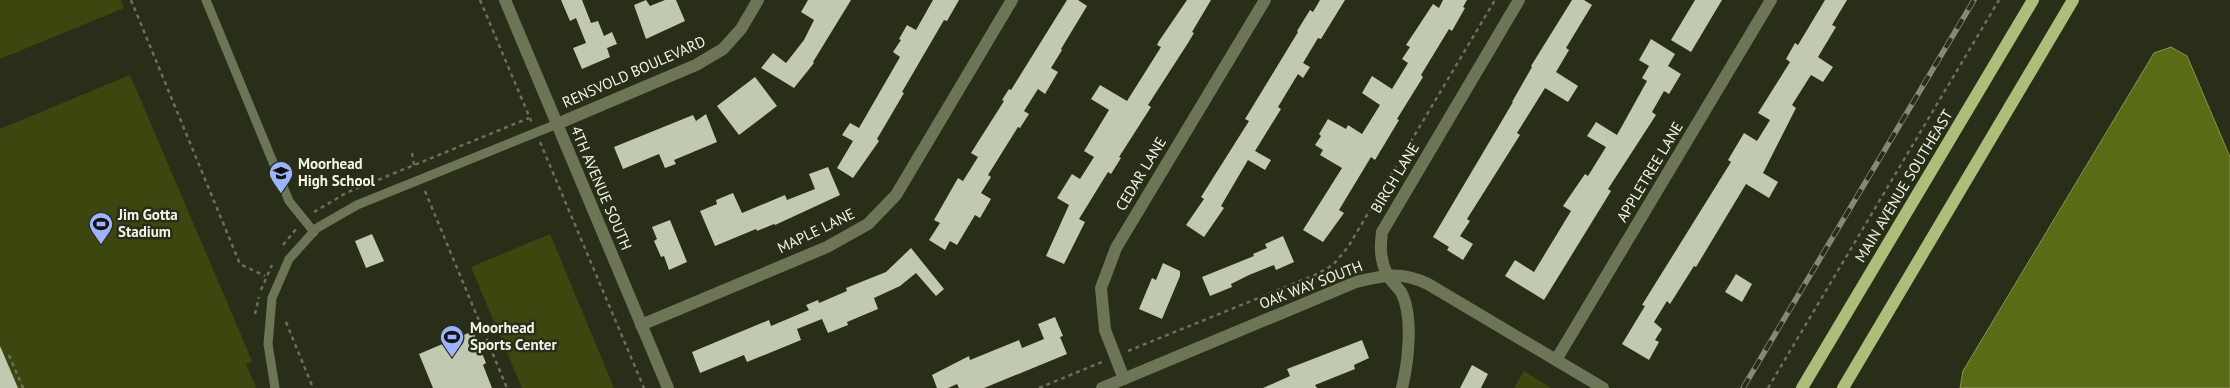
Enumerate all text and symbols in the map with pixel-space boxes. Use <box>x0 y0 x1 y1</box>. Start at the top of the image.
street label: RENSVOLD BOULEVARD <box>559 31 708 112</box>
street label: MAIN AVENUE SOUTHEAST <box>1850 105 1957 266</box>
street label: APPLETREE LANE <box>1612 118 1687 225</box>
street label: 4TH AVENUE SOUTH <box>567 123 636 253</box>
street label: CEDAR LANE <box>1111 133 1170 214</box>
street label: BIRCH LANE <box>1366 139 1423 216</box>
place label: Moorhead High School <box>298 154 376 190</box>
school or university icon: Moorhead High School <box>268 160 294 194</box>
street label: MAPLE LANE <box>774 204 858 257</box>
place label: Jim Gotta Stadium <box>117 205 178 241</box>
sports icon: Jim Gotta Stadium <box>88 211 114 245</box>
street label: OAK WAY SOUTH <box>1256 256 1365 313</box>
place label: Moorhead Sports Center <box>470 318 557 354</box>
sports icon: Moorhead Sports Center <box>439 324 465 358</box>

